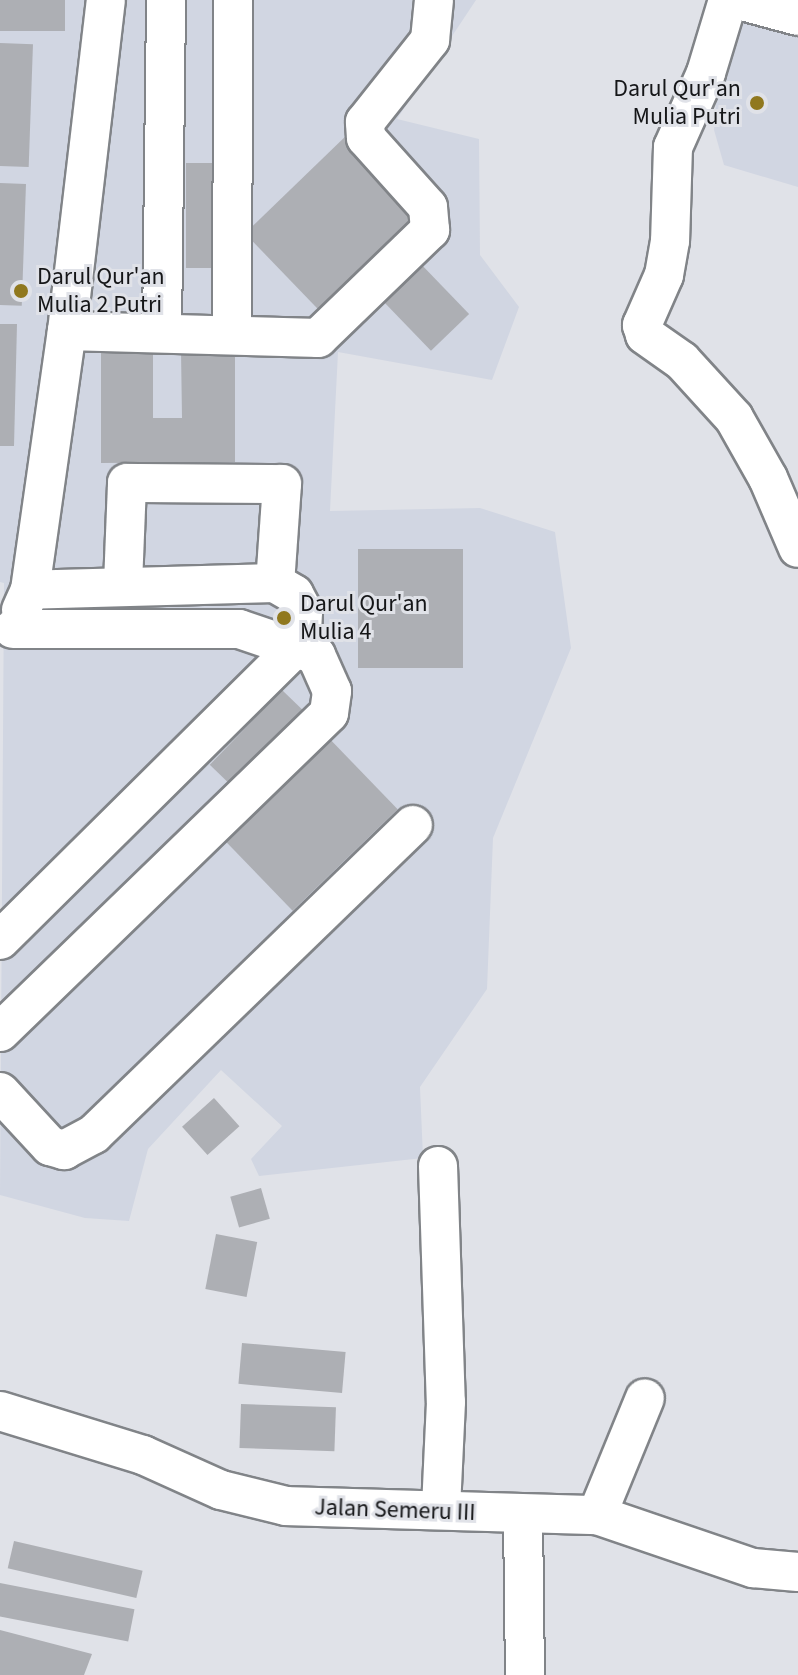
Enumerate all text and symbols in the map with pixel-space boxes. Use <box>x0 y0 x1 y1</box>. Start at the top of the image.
place label: Darul Qur'an Mulia Putri <box>613 75 741 131</box>
marker: Darul Qur'an Mulia Putri <box>748 94 766 112</box>
place label: Darul Qur'an Mulia 2 Putri <box>37 263 165 319</box>
marker: Darul Qur'an Mulia 2 Putri <box>12 282 30 300</box>
place label: Darul Qur'an Mulia 4 <box>300 590 428 646</box>
marker: Darul Qur'an Mulia 4 <box>275 609 293 627</box>
street label: Jalan Semeru III <box>314 1493 476 1527</box>

